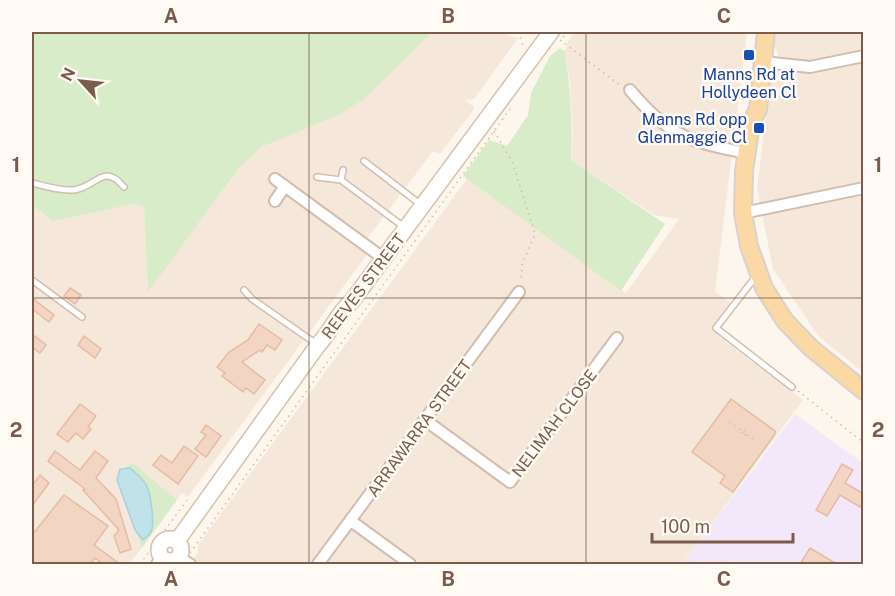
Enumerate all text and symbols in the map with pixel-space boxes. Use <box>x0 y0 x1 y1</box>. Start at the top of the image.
text: A <box>164 4 178 28</box>
text: B <box>441 4 455 28</box>
text: C <box>717 4 731 28</box>
marker: Manns Rd at Hollydeen Cl <box>742 48 756 62</box>
north arrow <box>51 51 111 111</box>
text: N <box>57 65 79 84</box>
place label: Manns Rd at Hollydeen Cl <box>701 65 797 102</box>
place label: Manns Rd opp Glenmaggie Cl <box>637 110 747 147</box>
marker: Manns Rd opp Glenmaggie Cl <box>752 121 766 135</box>
text: 1 <box>12 153 20 177</box>
text: 1 <box>874 153 882 177</box>
street label: REEVES STREET <box>318 230 409 343</box>
street label: ARRAWARRA STREET <box>363 356 476 501</box>
street label: NELIMAH CLOSE <box>508 366 601 481</box>
text: 2 <box>10 418 22 442</box>
text: 2 <box>872 418 884 442</box>
scale bar <box>652 506 793 544</box>
text: 100 m <box>661 516 710 537</box>
text: A <box>164 567 178 591</box>
text: B <box>441 567 455 591</box>
text: C <box>717 567 731 591</box>

